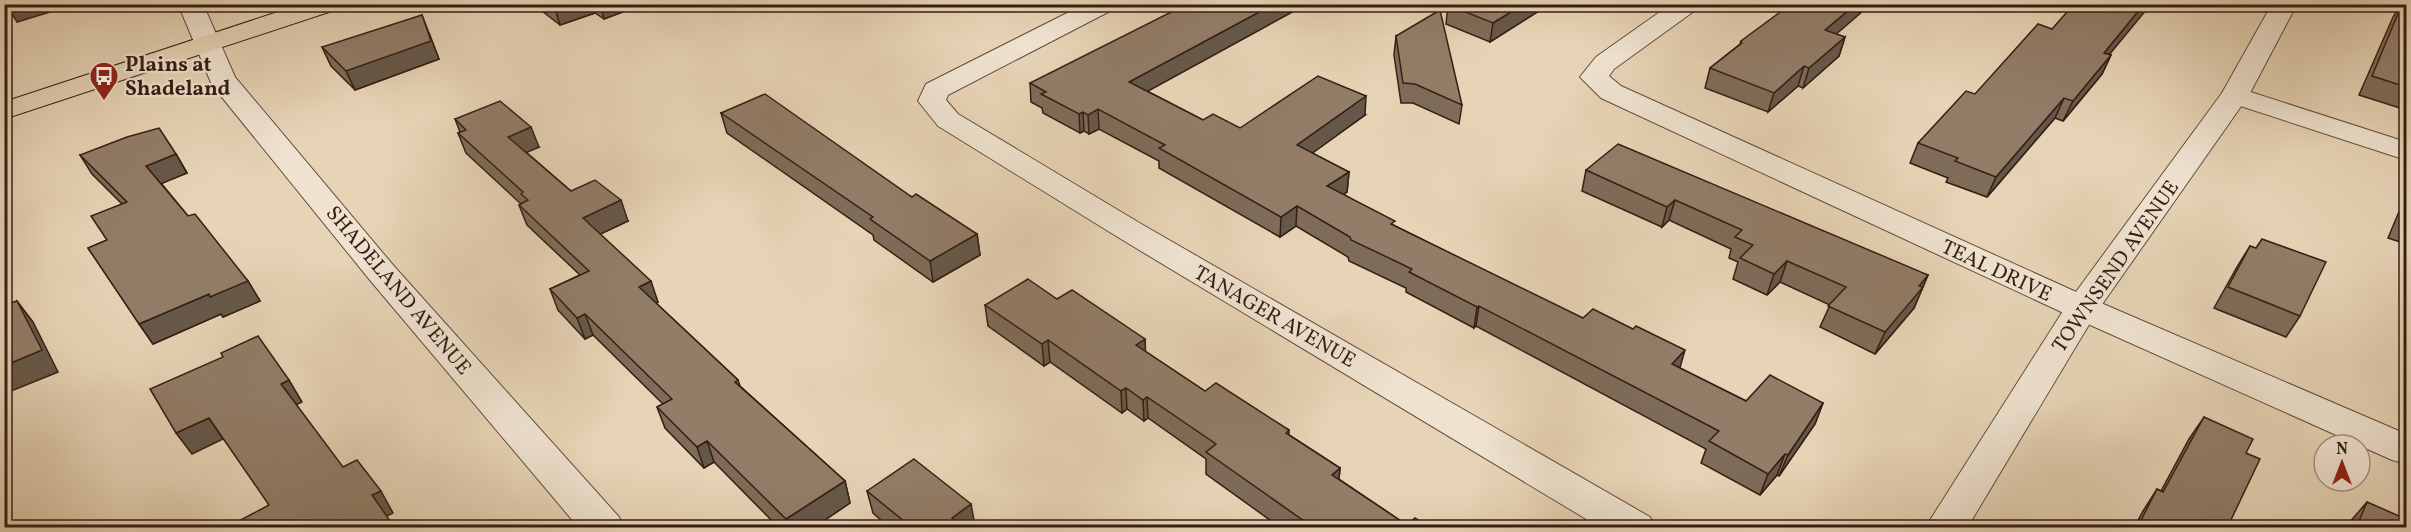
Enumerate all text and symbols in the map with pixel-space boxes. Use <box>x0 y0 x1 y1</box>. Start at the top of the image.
place label: Plains at Shadeland <box>125 51 231 104</box>
bus stop icon: Plains at Shadeland <box>88 60 120 102</box>
street label: TOWNSEND AVENUE <box>2046 175 2187 359</box>
street label: SHADELAND AVENUE <box>318 200 477 382</box>
street label: TEAL DRIVE <box>1936 233 2056 310</box>
street label: TANAGER AVENUE <box>1188 259 1361 376</box>
north arrow <box>2312 433 2372 493</box>
text: N <box>2336 439 2348 461</box>

